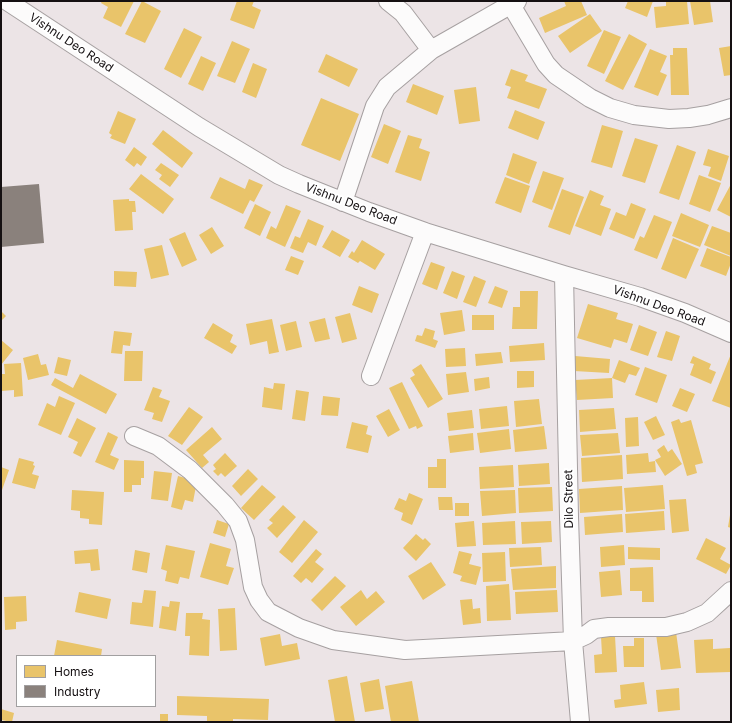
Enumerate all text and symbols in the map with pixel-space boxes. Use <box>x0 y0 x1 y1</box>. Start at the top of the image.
street label: Vishnu Deo Road <box>26 10 116 76</box>
street label: Vishnu Deo Road <box>303 180 399 228</box>
street label: Vishnu Deo Road <box>611 283 707 329</box>
street label: Dilo Street <box>561 469 577 529</box>
legend <box>16 655 156 707</box>
text: Homes <box>54 664 94 679</box>
text: Industry <box>54 684 100 699</box>

